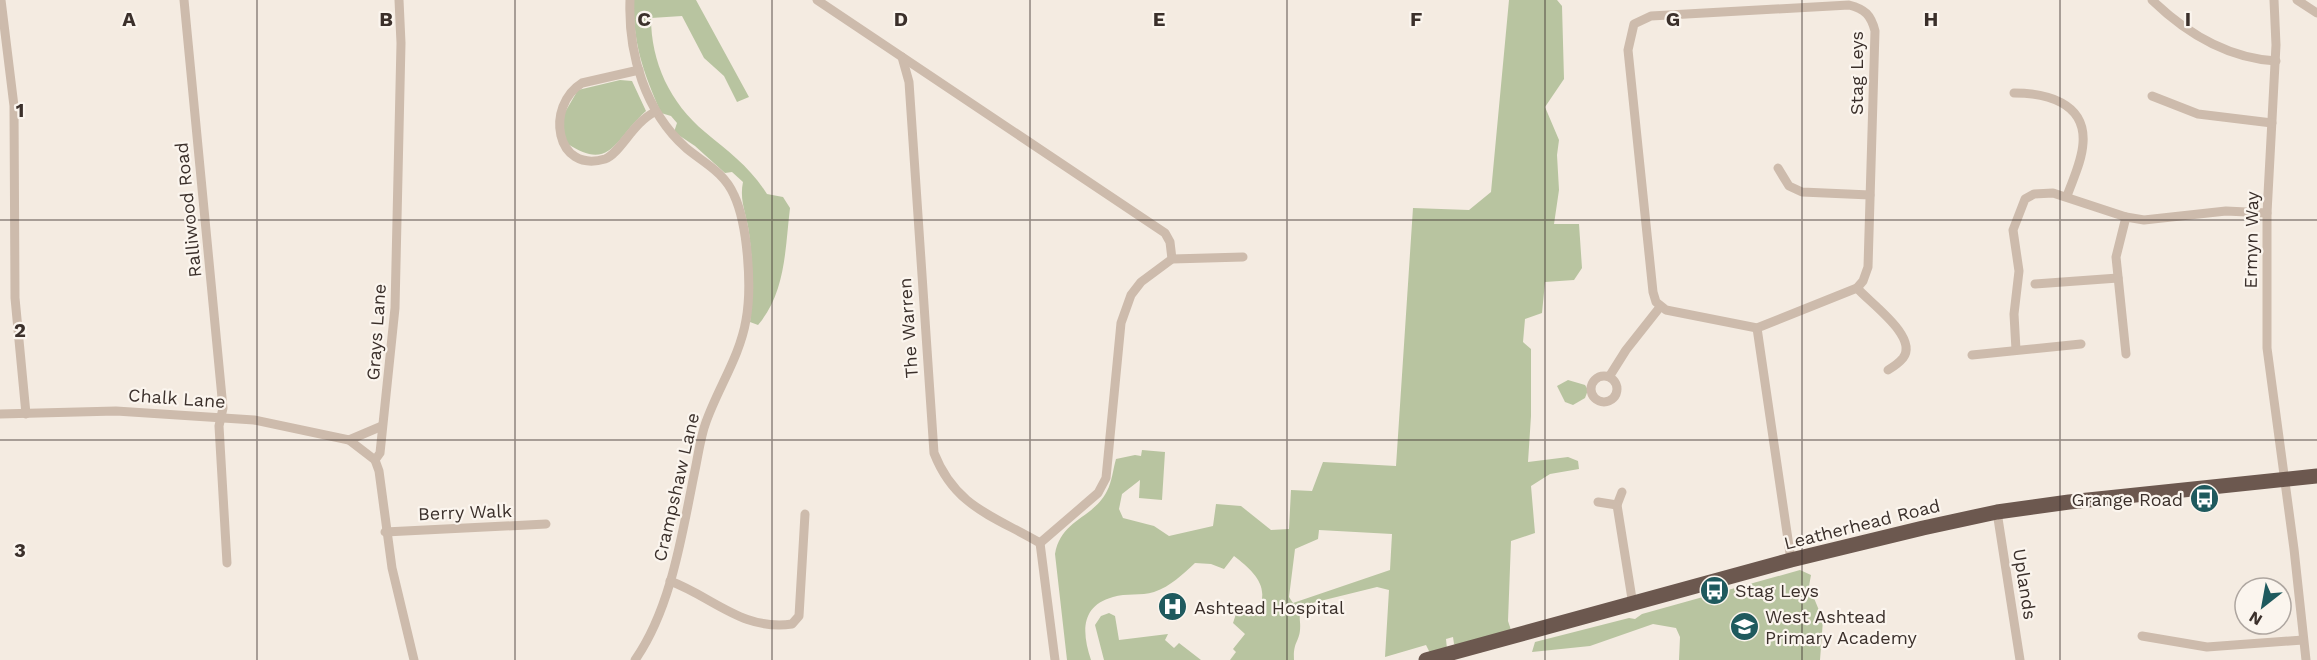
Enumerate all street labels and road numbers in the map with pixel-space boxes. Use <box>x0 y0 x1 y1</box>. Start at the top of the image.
street label: Stag Leys <box>1846 31 1867 115</box>
street label: Ralliwood Road <box>170 141 206 279</box>
street label: Ermyn Way <box>2240 190 2262 289</box>
street label: The Warren <box>894 277 922 379</box>
street label: Grays Lane <box>362 283 390 381</box>
street label: Chalk Lane <box>128 384 226 412</box>
street label: Crampshaw Lane <box>649 411 703 563</box>
street label: Leatherhead Road <box>1782 494 1942 554</box>
street label: Berry Walk <box>418 500 512 524</box>
street label: Uplands <box>2009 547 2041 621</box>

